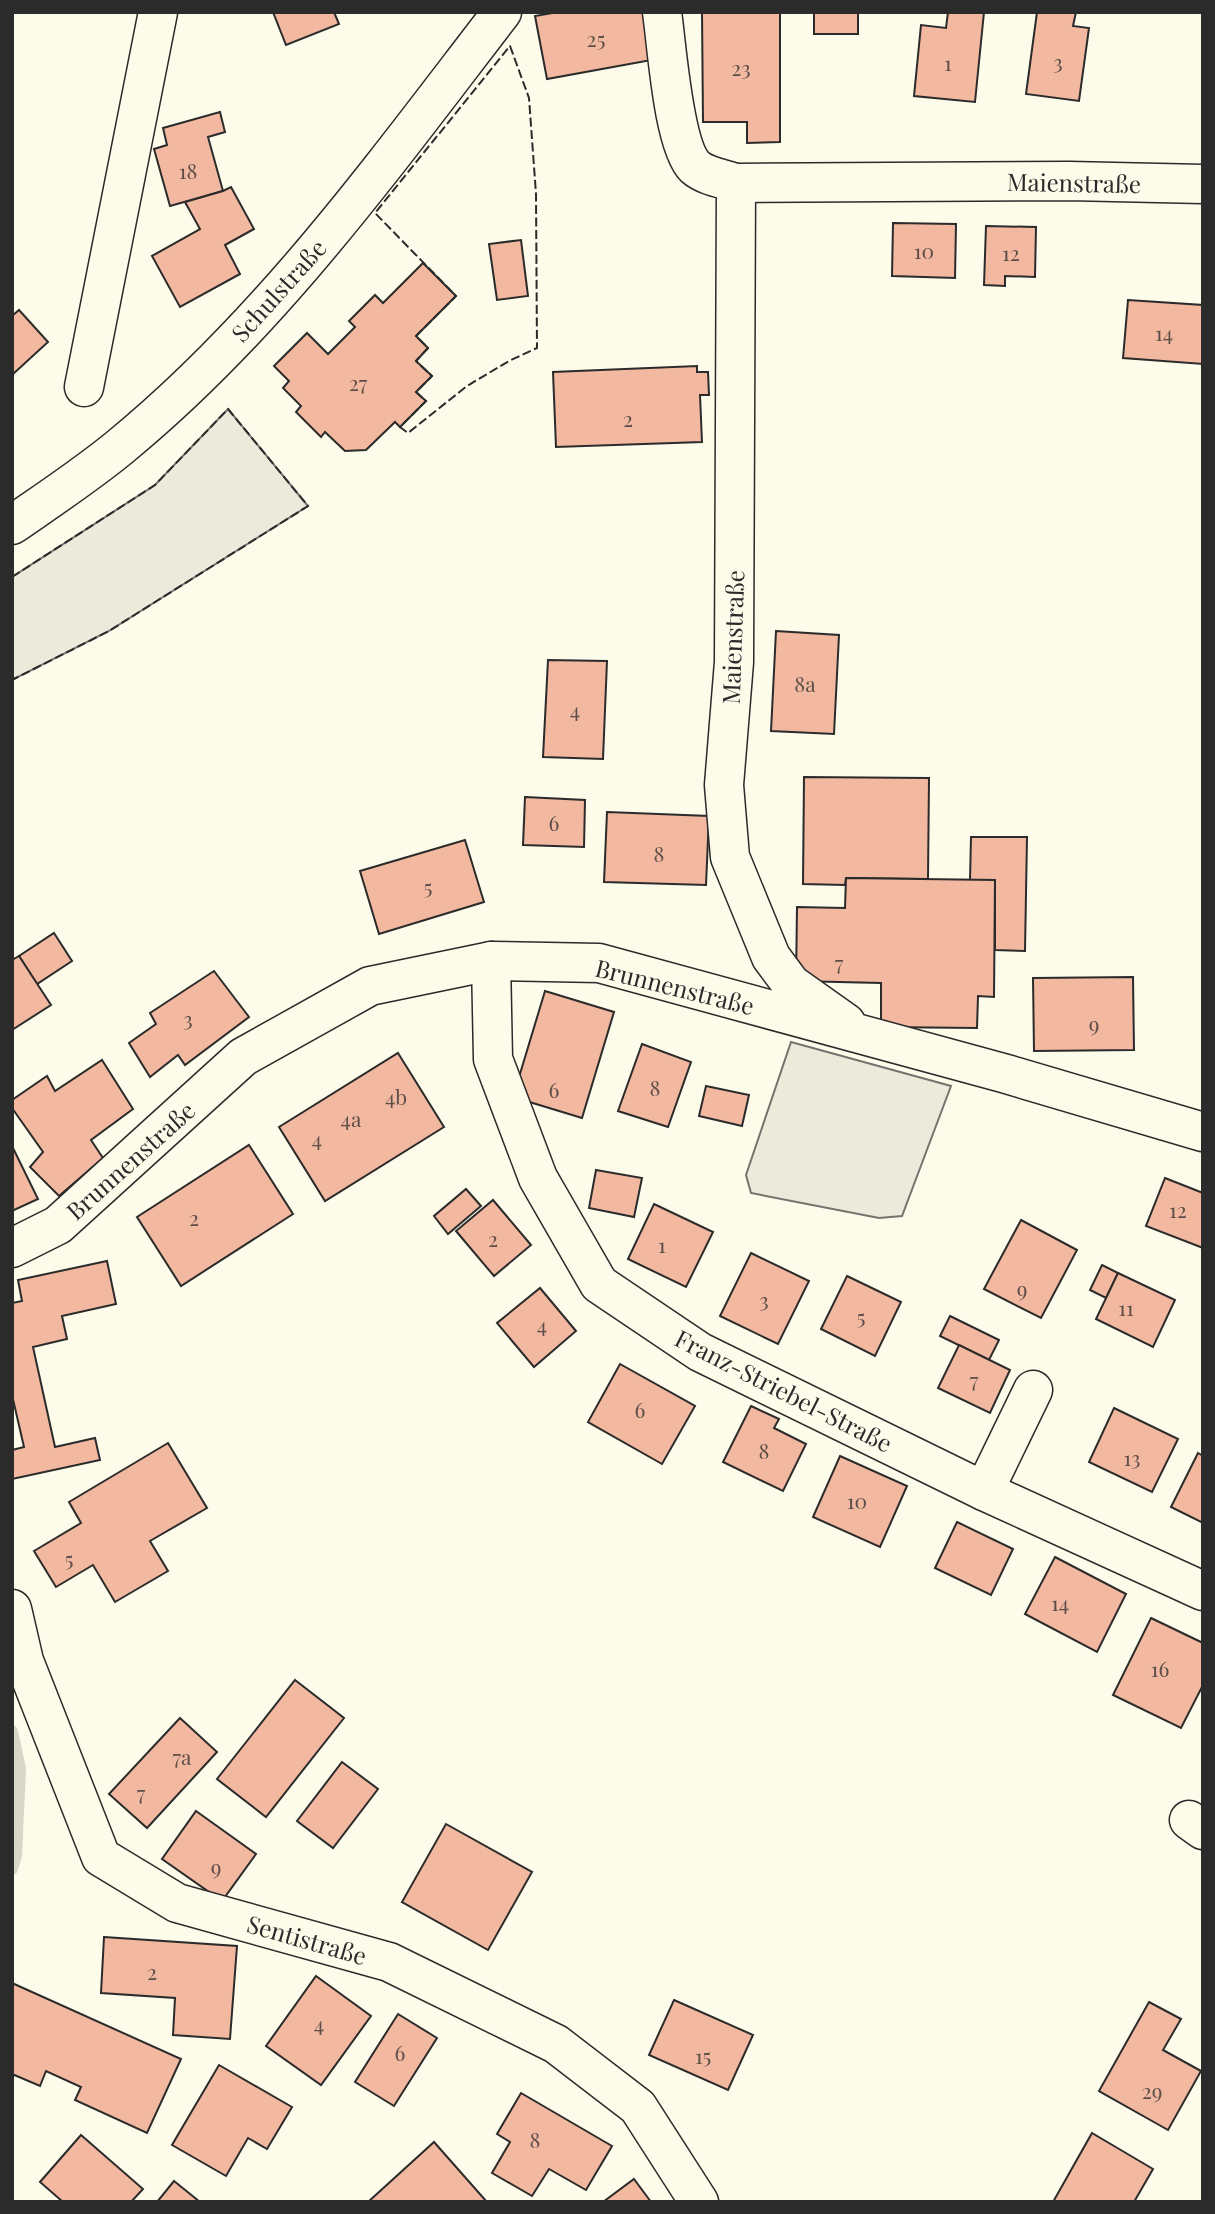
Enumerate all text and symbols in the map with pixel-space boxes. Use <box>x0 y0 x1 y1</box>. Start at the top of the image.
house number: 25 <box>587 24 605 52</box>
house number: 3 <box>1053 47 1063 75</box>
house number: 1 <box>944 48 952 76</box>
house number: 23 <box>731 53 751 81</box>
house number: 18 <box>179 156 197 184</box>
street label: Maienstraße <box>1007 165 1141 199</box>
street label: Schulstraße <box>223 232 333 348</box>
house number: 10 <box>914 236 934 264</box>
house number: 12 <box>1002 238 1020 266</box>
house number: 14 <box>1155 318 1173 346</box>
house number: 27 <box>349 368 368 396</box>
house number: 2 <box>623 404 633 432</box>
street label: Maienstraße <box>714 569 750 705</box>
house number: 8a <box>794 669 816 697</box>
house number: 4 <box>570 695 580 723</box>
house number: 6 <box>549 808 560 836</box>
house number: 8 <box>654 839 664 867</box>
house number: 5 <box>424 872 432 900</box>
house number: 7 <box>835 948 844 976</box>
street label: Brunnenstraße <box>592 951 758 1021</box>
house number: 3 <box>183 1004 193 1032</box>
house number: 9 <box>1089 1009 1099 1037</box>
house number: 8 <box>650 1073 660 1101</box>
house number: 6 <box>549 1075 560 1103</box>
house number: 4b <box>385 1082 407 1110</box>
street label: Brunnenstraße <box>59 1094 201 1226</box>
house number: 4a <box>341 1104 362 1132</box>
house number: 4 <box>312 1124 322 1152</box>
house number: 12 <box>1169 1195 1187 1223</box>
house number: 2 <box>189 1203 199 1231</box>
house number: 2 <box>488 1224 498 1252</box>
house number: 1 <box>658 1230 666 1258</box>
house number: 9 <box>1017 1274 1027 1302</box>
house number: 3 <box>759 1285 769 1313</box>
house number: 11 <box>1118 1293 1134 1321</box>
house number: 5 <box>857 1302 865 1330</box>
house number: 4 <box>537 1310 547 1338</box>
street label: Franz-Striebel-Straße <box>670 1321 898 1459</box>
house number: 7 <box>970 1365 979 1393</box>
house number: 6 <box>635 1395 646 1423</box>
house number: 8 <box>759 1436 769 1464</box>
house number: 13 <box>1124 1443 1140 1471</box>
house number: 10 <box>847 1486 867 1514</box>
house number: 5 <box>65 1544 73 1572</box>
house number: 14 <box>1051 1588 1069 1616</box>
house number: 16 <box>1151 1654 1169 1682</box>
house number: 7a <box>173 1742 192 1770</box>
house number: 7 <box>137 1778 146 1806</box>
house number: 9 <box>211 1852 221 1880</box>
street label: Sentistraße <box>243 1907 371 1971</box>
house number: 2 <box>147 1957 157 1985</box>
house number: 4 <box>314 2009 324 2037</box>
house number: 6 <box>395 2038 406 2066</box>
house number: 15 <box>695 2041 711 2069</box>
house number: 29 <box>1142 2076 1162 2104</box>
house number: 8 <box>530 2125 540 2153</box>

